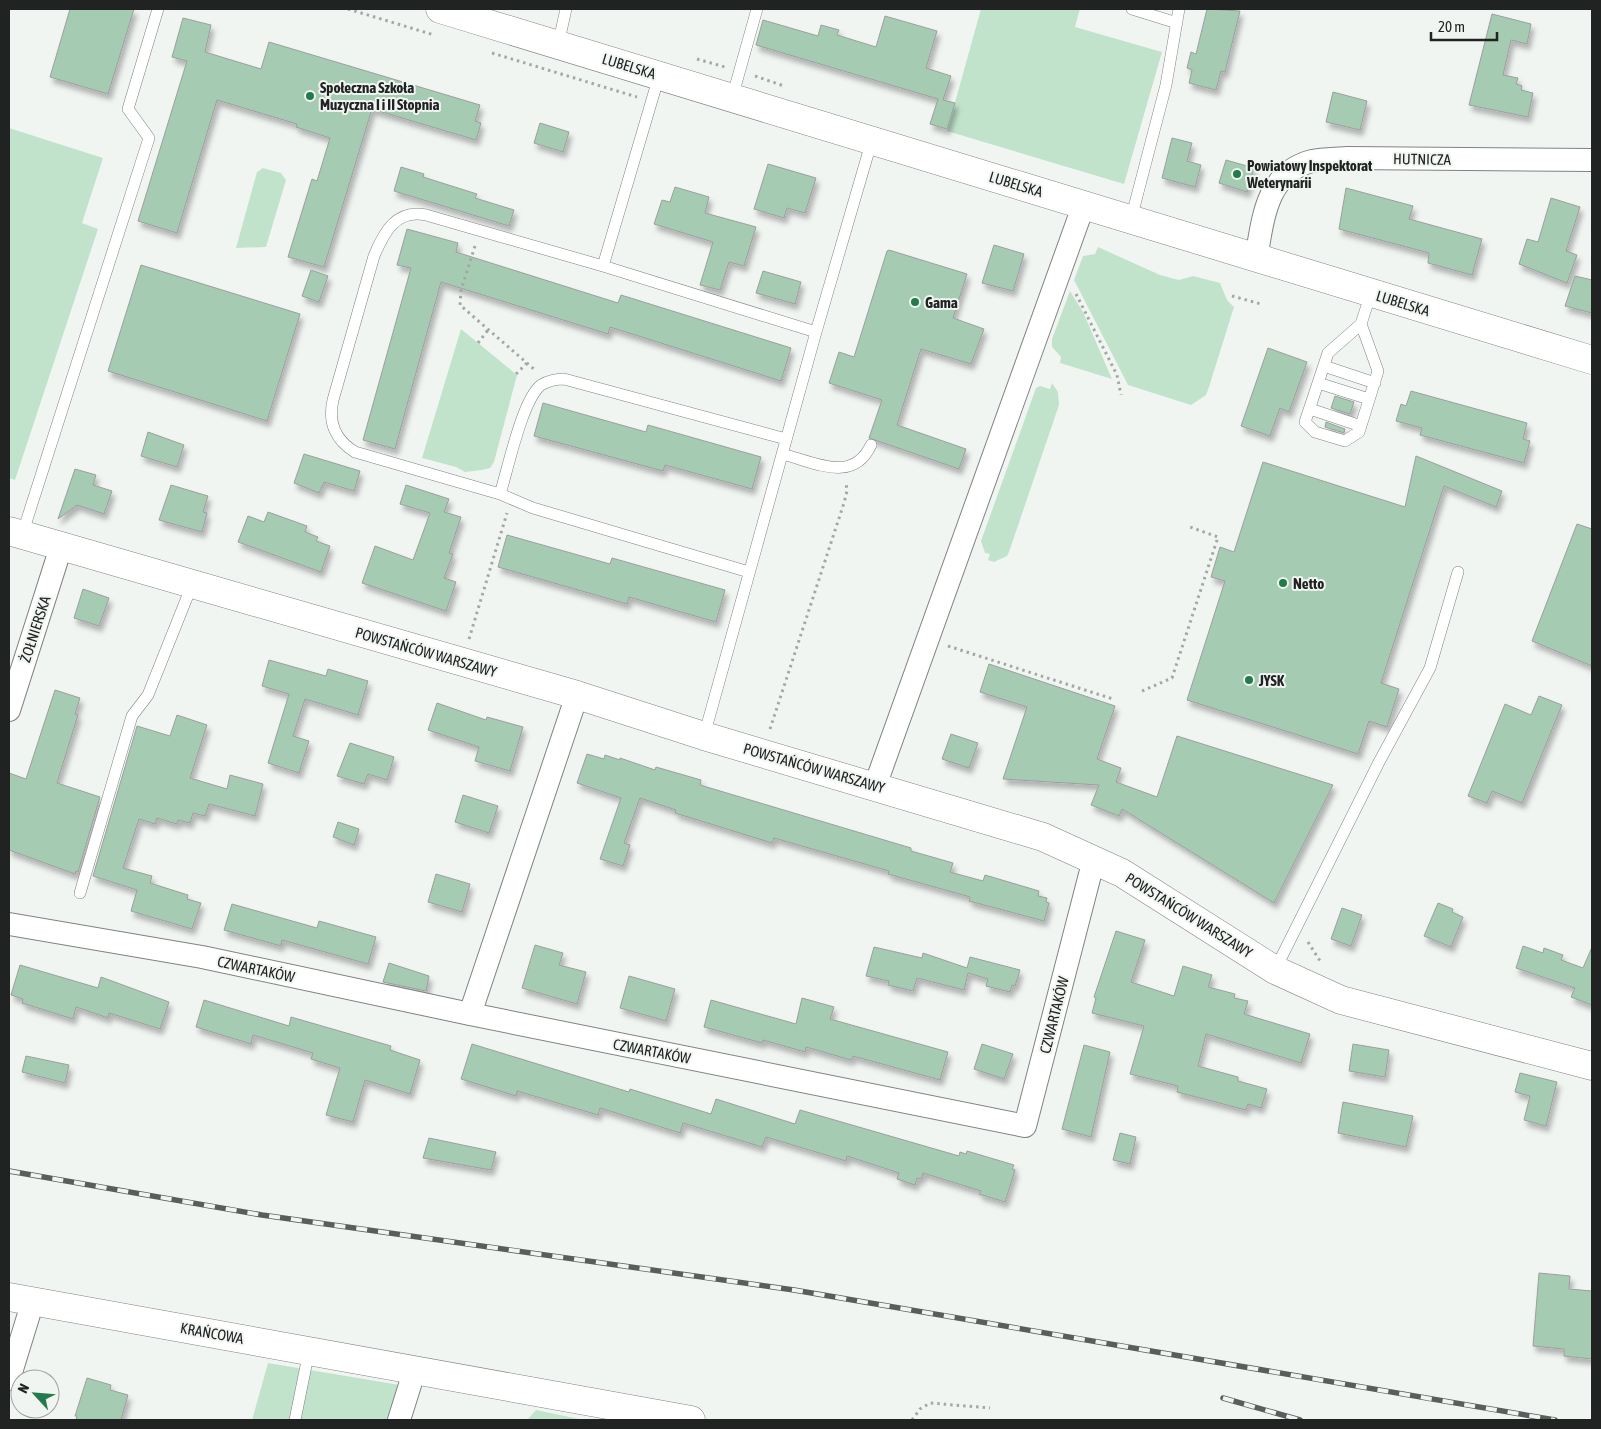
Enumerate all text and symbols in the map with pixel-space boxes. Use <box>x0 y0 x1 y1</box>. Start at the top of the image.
scale bar <box>1431 10 1497 42</box>
text: 20 m <box>1438 18 1465 35</box>
street label: LUBELSKA <box>600 50 658 82</box>
place label: Społeczna Szkoła Muzyczna I i II Stopnia <box>320 79 439 113</box>
marker: Społeczna Szkoła Muzyczna I i II Stopnia <box>304 90 316 102</box>
street label: HUTNICZA <box>1393 150 1452 168</box>
place label: Powiatowy Inspektorat Weterynarii <box>1246 157 1373 191</box>
street label: LUBELSKA <box>987 168 1045 200</box>
marker: Powiatowy Inspektorat Weterynarii <box>1231 168 1243 180</box>
street label: LUBELSKA <box>1374 287 1432 319</box>
place label: Gama <box>925 294 958 311</box>
marker: Gama <box>909 296 921 308</box>
place label: Netto <box>1293 575 1324 592</box>
marker: Netto <box>1277 577 1289 589</box>
street label: ŻOŁNIERSKA <box>16 593 54 664</box>
street label: POWSTAŃCÓW WARSZAWY <box>353 624 499 680</box>
place label: JYSK <box>1258 672 1285 689</box>
marker: JYSK <box>1243 674 1255 686</box>
street label: POWSTAŃCÓW WARSZAWY <box>741 740 887 796</box>
street label: POWSTAŃCÓW WARSZAWY <box>1122 869 1256 961</box>
street label: CZWARTAKÓW <box>216 953 296 986</box>
street label: CZWARTAKÓW <box>1036 975 1072 1055</box>
street label: CZWARTAKÓW <box>612 1035 692 1067</box>
street label: KRAŃCOWA <box>179 1319 246 1347</box>
north arrow <box>10 1369 60 1419</box>
text: N <box>14 1381 32 1396</box>

